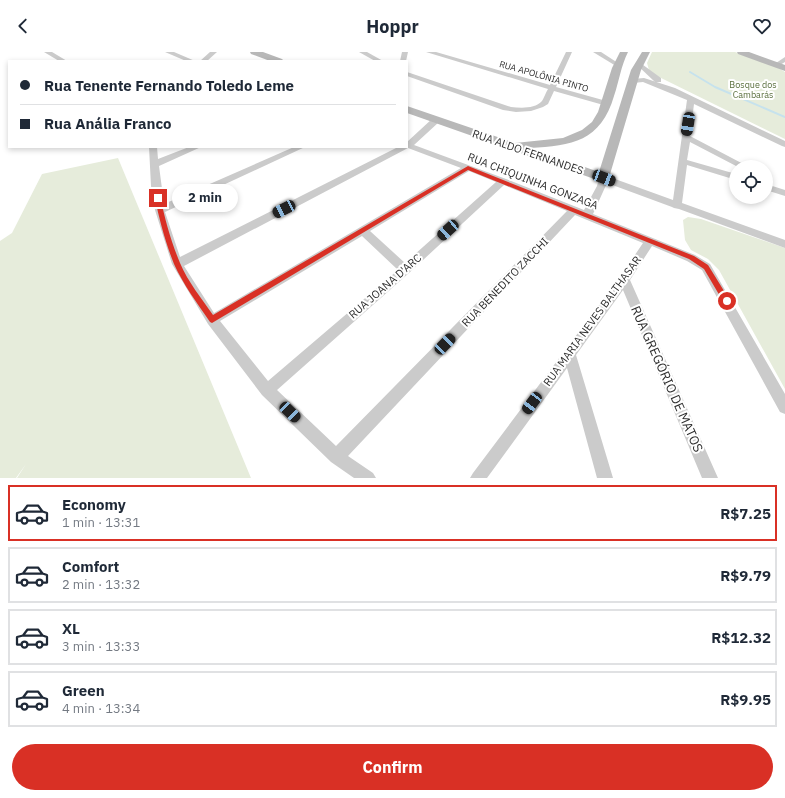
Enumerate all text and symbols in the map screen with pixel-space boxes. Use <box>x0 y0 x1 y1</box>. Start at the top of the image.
icon: back <box>12 15 34 37</box>
text: Hoppr <box>366 15 419 38</box>
icon: heart <box>751 15 773 37</box>
street label: RUA APOLÔNIA PINTO <box>498 58 590 94</box>
text: Rua Tenente Fernando Toledo Leme <box>44 76 294 95</box>
park label: Bosque dos Cambarás <box>729 79 777 100</box>
car <box>680 111 696 137</box>
text: Rua Anália Franco <box>44 114 172 133</box>
street label: RUA ALDO FERNANDES <box>471 126 585 178</box>
street label: RUA CHIQUINHA GONZAGA <box>466 150 600 212</box>
map controls <box>729 160 773 204</box>
button: locate <box>729 160 773 204</box>
car <box>591 168 617 188</box>
callout: 2 min <box>172 184 238 212</box>
route end <box>149 189 167 207</box>
text: 2 min <box>188 189 222 206</box>
car <box>271 198 297 220</box>
car <box>435 218 461 242</box>
street label: RUA BENEDITO ZACCHI <box>459 234 551 330</box>
street label: RUA JOANA D'ARC <box>346 251 424 321</box>
street label: RUA MARIA NEVES BALTHASAR <box>540 253 644 389</box>
route start <box>718 292 736 310</box>
street label: RUA GREGÓRIO DE MATOS <box>627 303 707 455</box>
car <box>432 331 458 357</box>
car <box>520 390 544 416</box>
car <box>277 399 303 425</box>
icon: car <box>14 495 50 531</box>
text: Economy <box>62 495 126 514</box>
text: R$7.25 <box>720 504 771 523</box>
text: 1 min · 13:31 <box>62 514 140 531</box>
icon: car <box>14 557 50 593</box>
text: Comfort <box>62 557 119 576</box>
text: R$9.79 <box>720 566 771 585</box>
text: 2 min · 13:32 <box>62 576 140 593</box>
icon: car <box>14 619 50 655</box>
text: XL <box>62 619 80 638</box>
text: R$12.32 <box>711 628 771 647</box>
text: 3 min · 13:33 <box>62 638 140 655</box>
icon: car <box>14 681 50 717</box>
text: Green <box>62 681 105 700</box>
text: R$9.95 <box>720 690 771 709</box>
text: 4 min · 13:34 <box>62 700 140 717</box>
button: Confirm <box>12 744 773 790</box>

